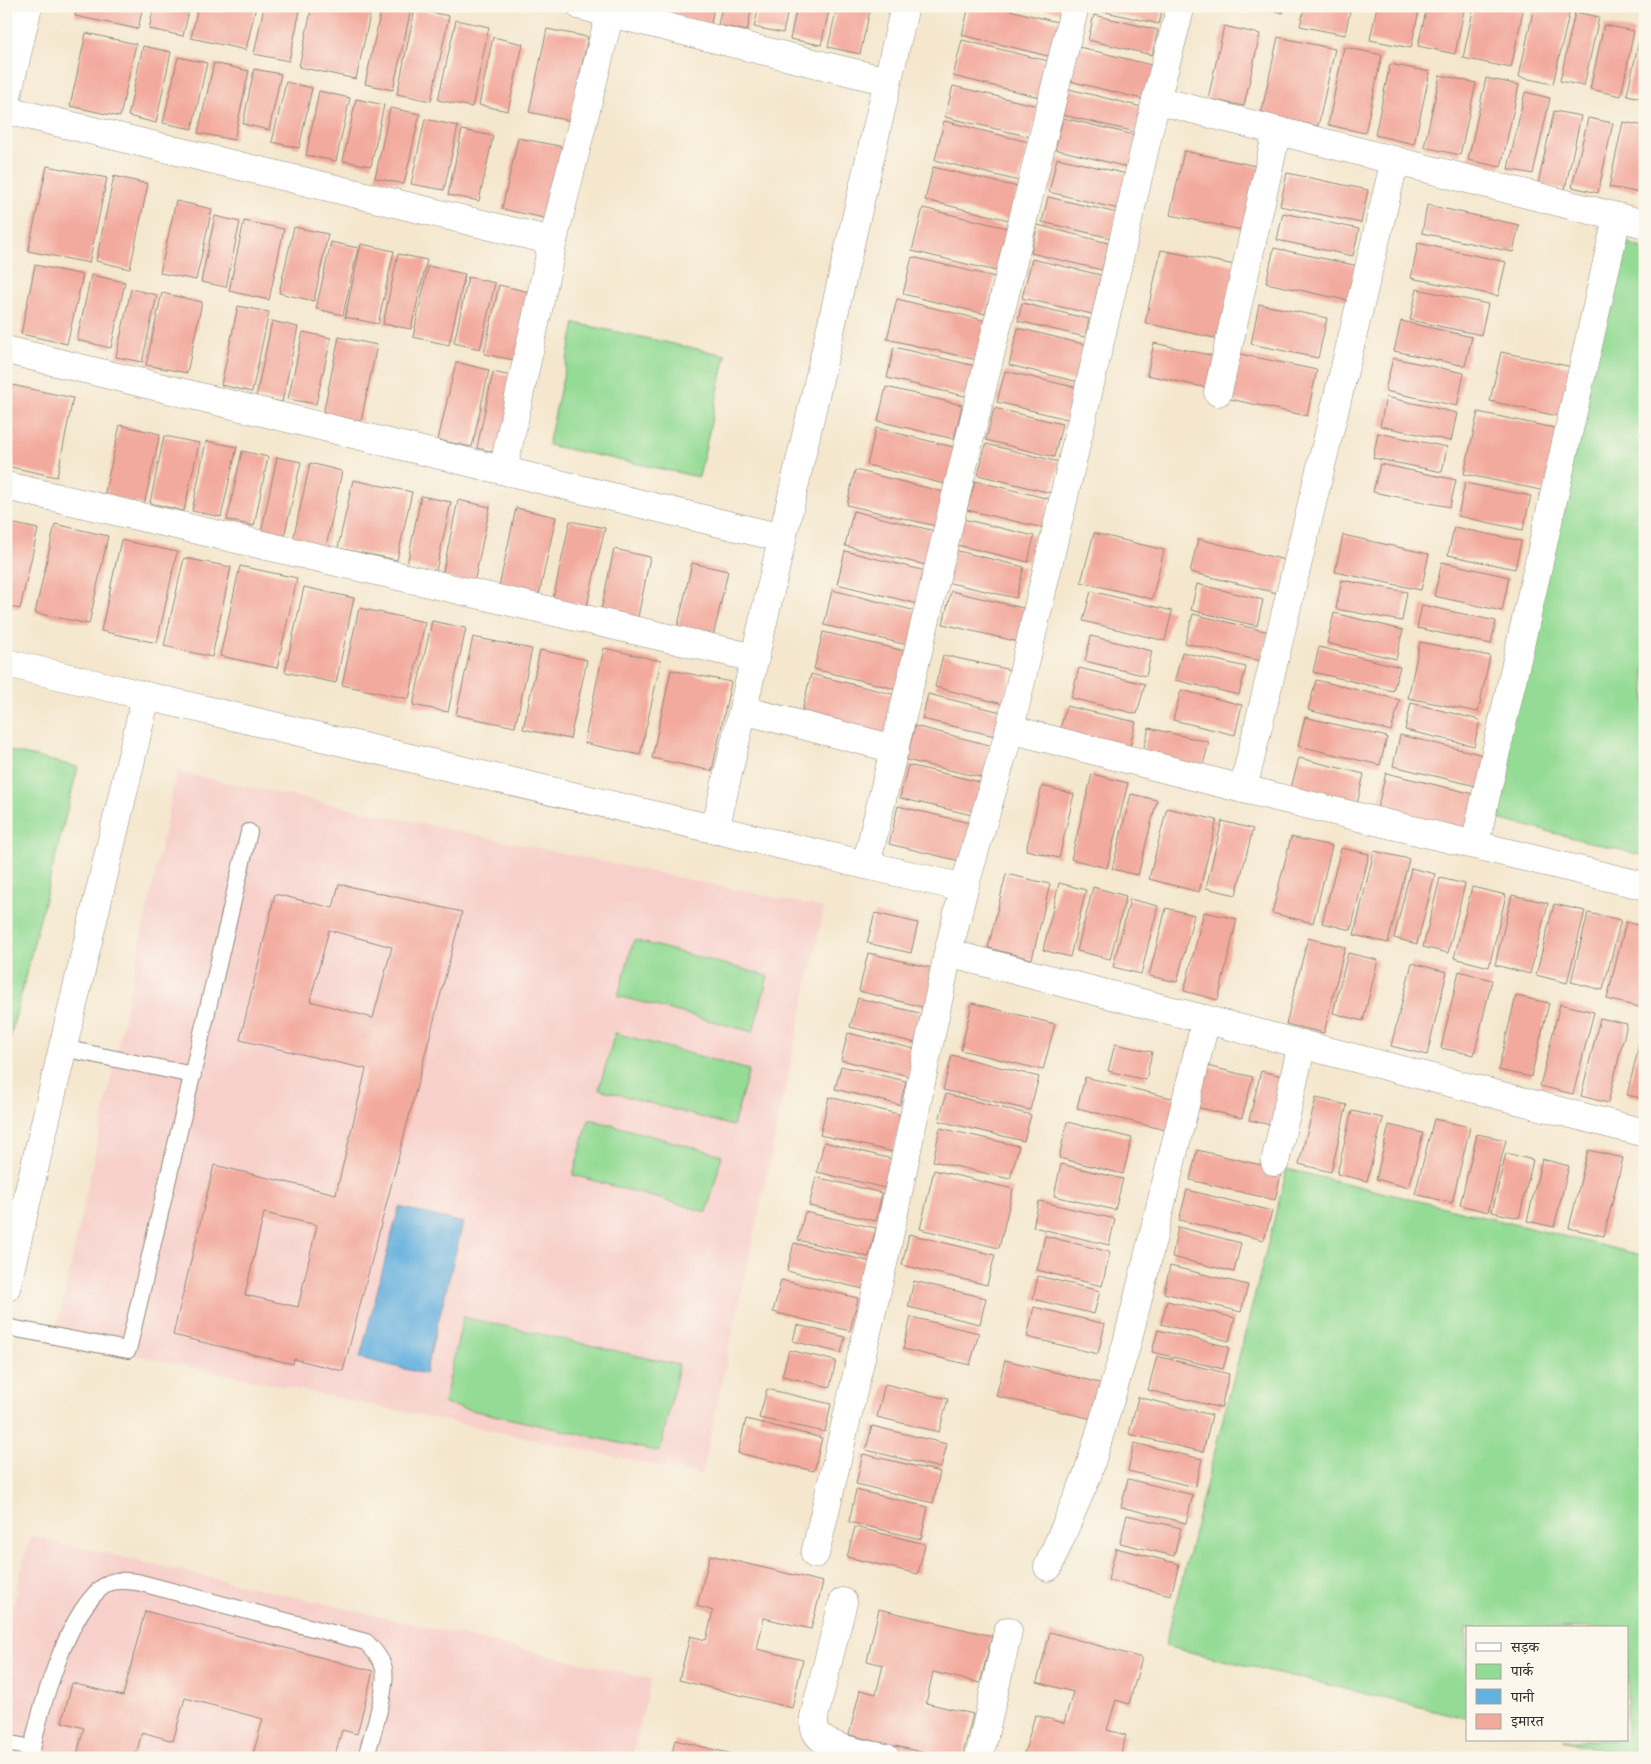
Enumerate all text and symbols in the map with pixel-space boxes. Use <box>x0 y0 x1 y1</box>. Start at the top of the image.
legend <box>1466 1626 1628 1742</box>
text: सड़क <box>1510 1641 1540 1656</box>
text: पार्क <box>1510 1662 1534 1680</box>
text: पानी <box>1510 1689 1535 1706</box>
text: इमारत <box>1510 1715 1545 1730</box>

